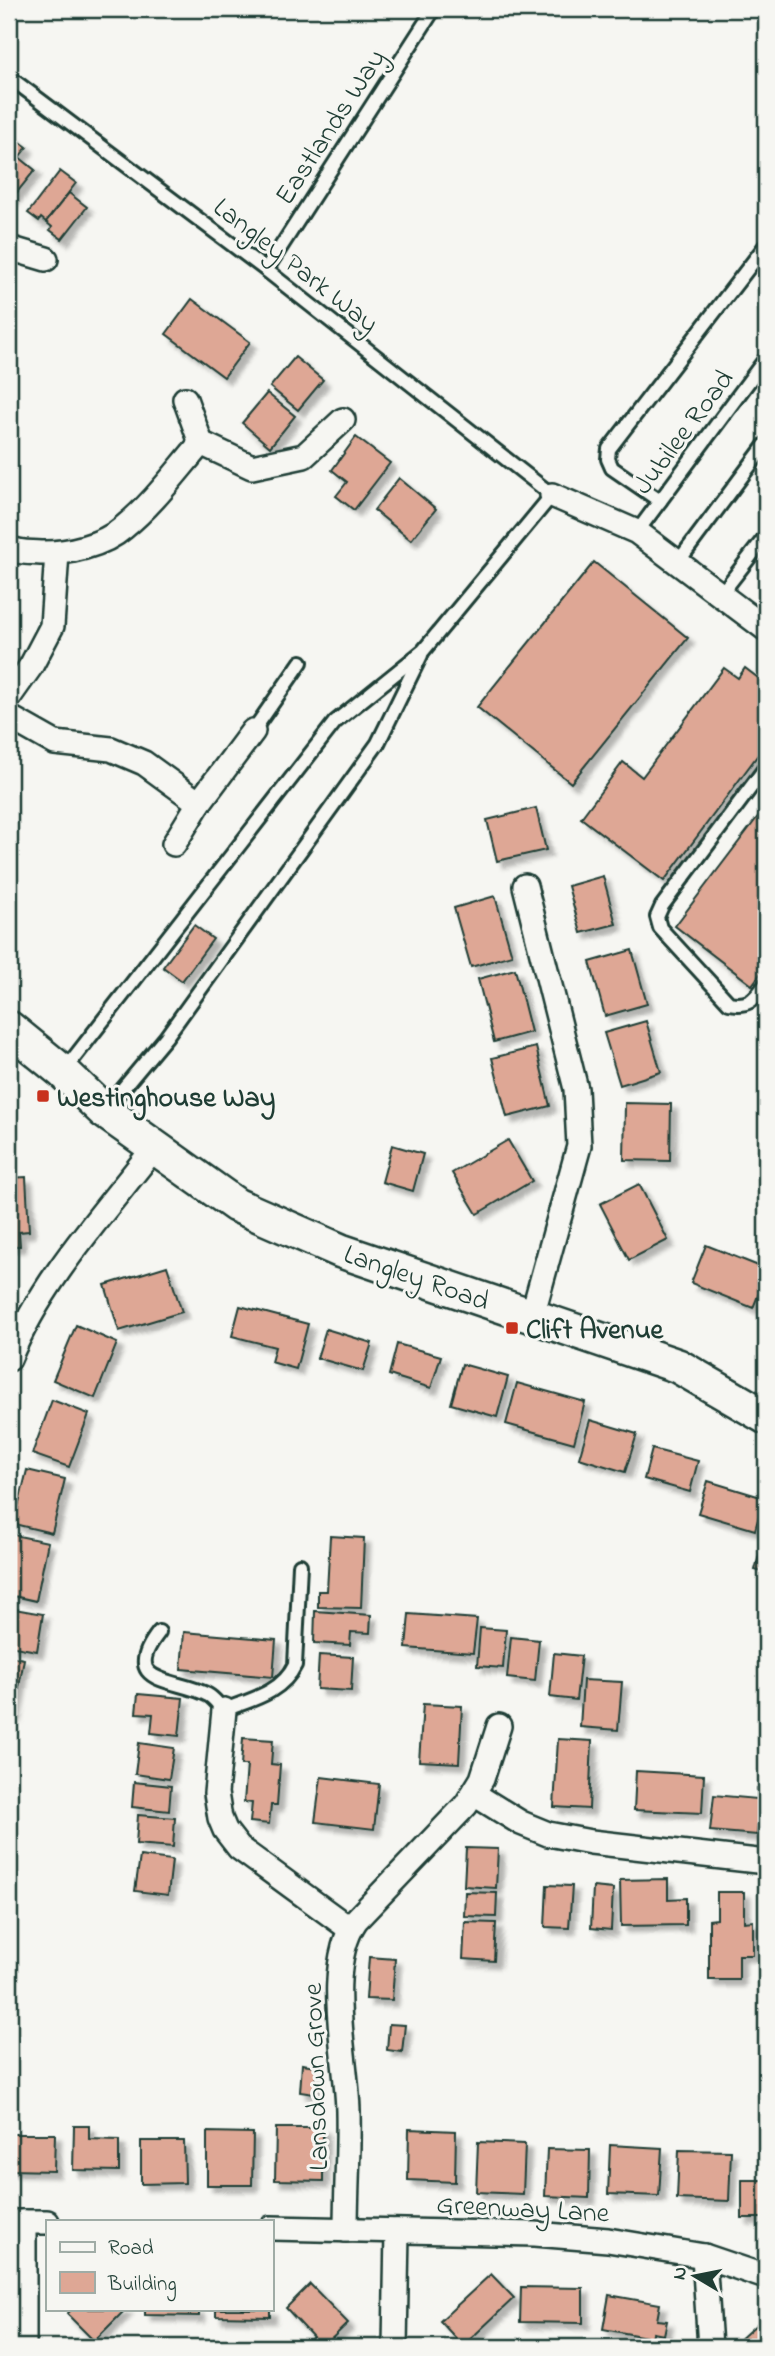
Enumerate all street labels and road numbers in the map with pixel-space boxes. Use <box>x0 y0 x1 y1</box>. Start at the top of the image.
street label: Eastlands Way <box>266 42 398 214</box>
street label: Langley Park Way <box>203 189 386 345</box>
street label: Jubilee Road <box>624 362 746 504</box>
street label: Langley Road <box>338 1235 494 1323</box>
street label: Lansdown Grove <box>294 1982 341 2172</box>
street label: Greenway Lane <box>435 2185 611 2236</box>

